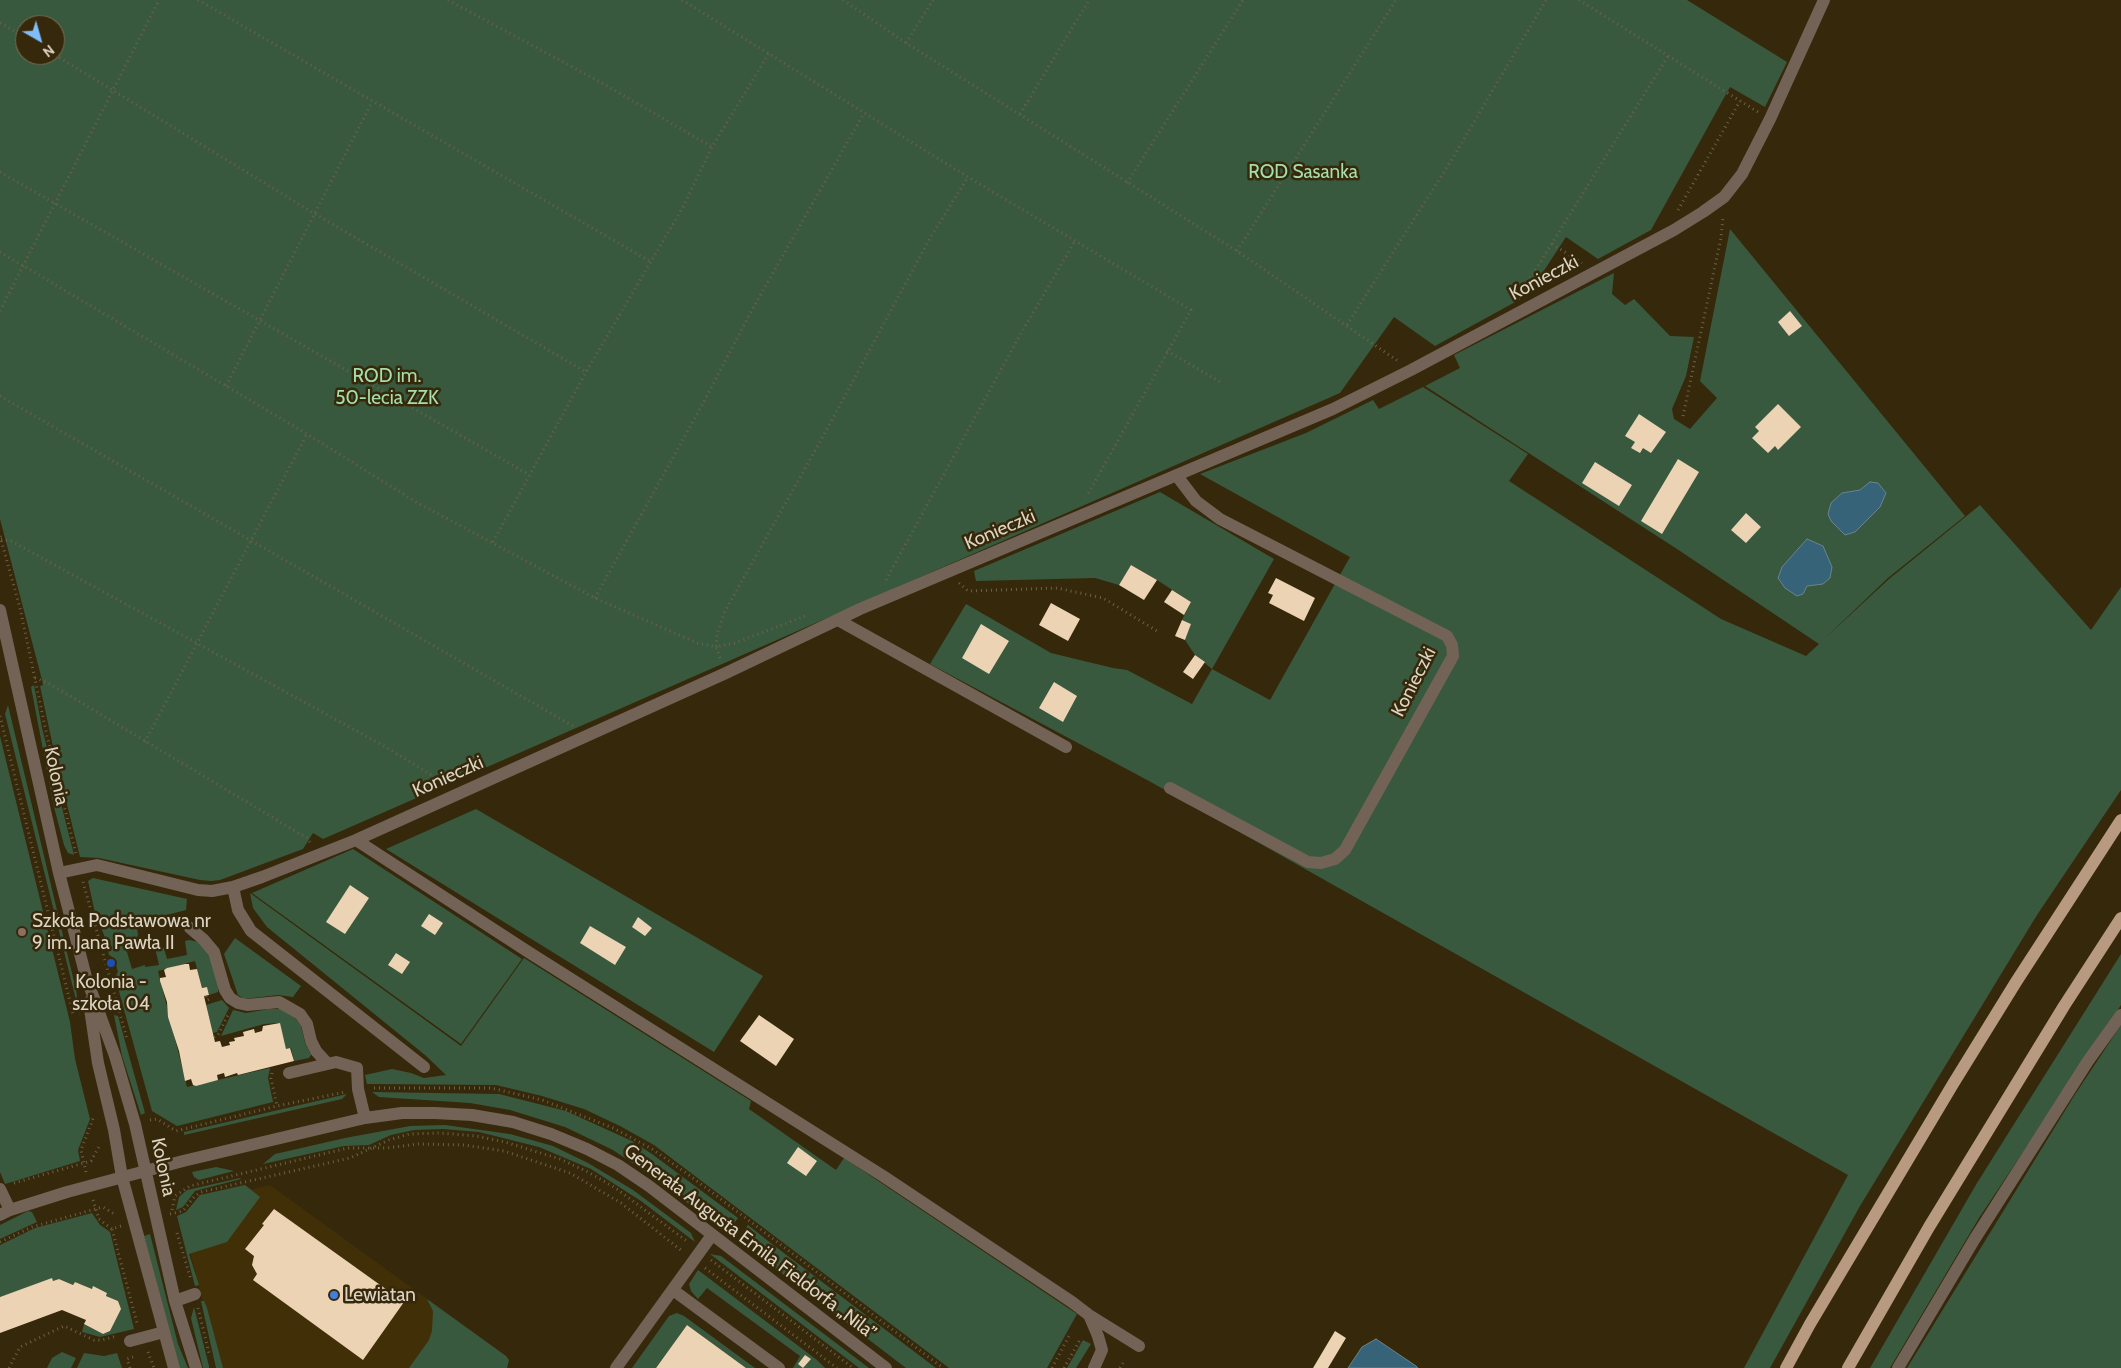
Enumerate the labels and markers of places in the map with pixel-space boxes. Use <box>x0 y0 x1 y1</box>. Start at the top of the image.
place label: Szkoła Podstawowa nr 9 im. Jana Pawła II <box>32 910 211 954</box>
marker: Szkoła Podstawowa nr 9 im. Jana Pawła II <box>16 926 28 938</box>
marker: Kolonia - szkoła 04 <box>105 957 117 969</box>
place label: Kolonia - szkoła 04 <box>72 971 150 1015</box>
place label: Lewiatan <box>344 1284 416 1306</box>
marker: Lewiatan <box>328 1289 340 1301</box>

